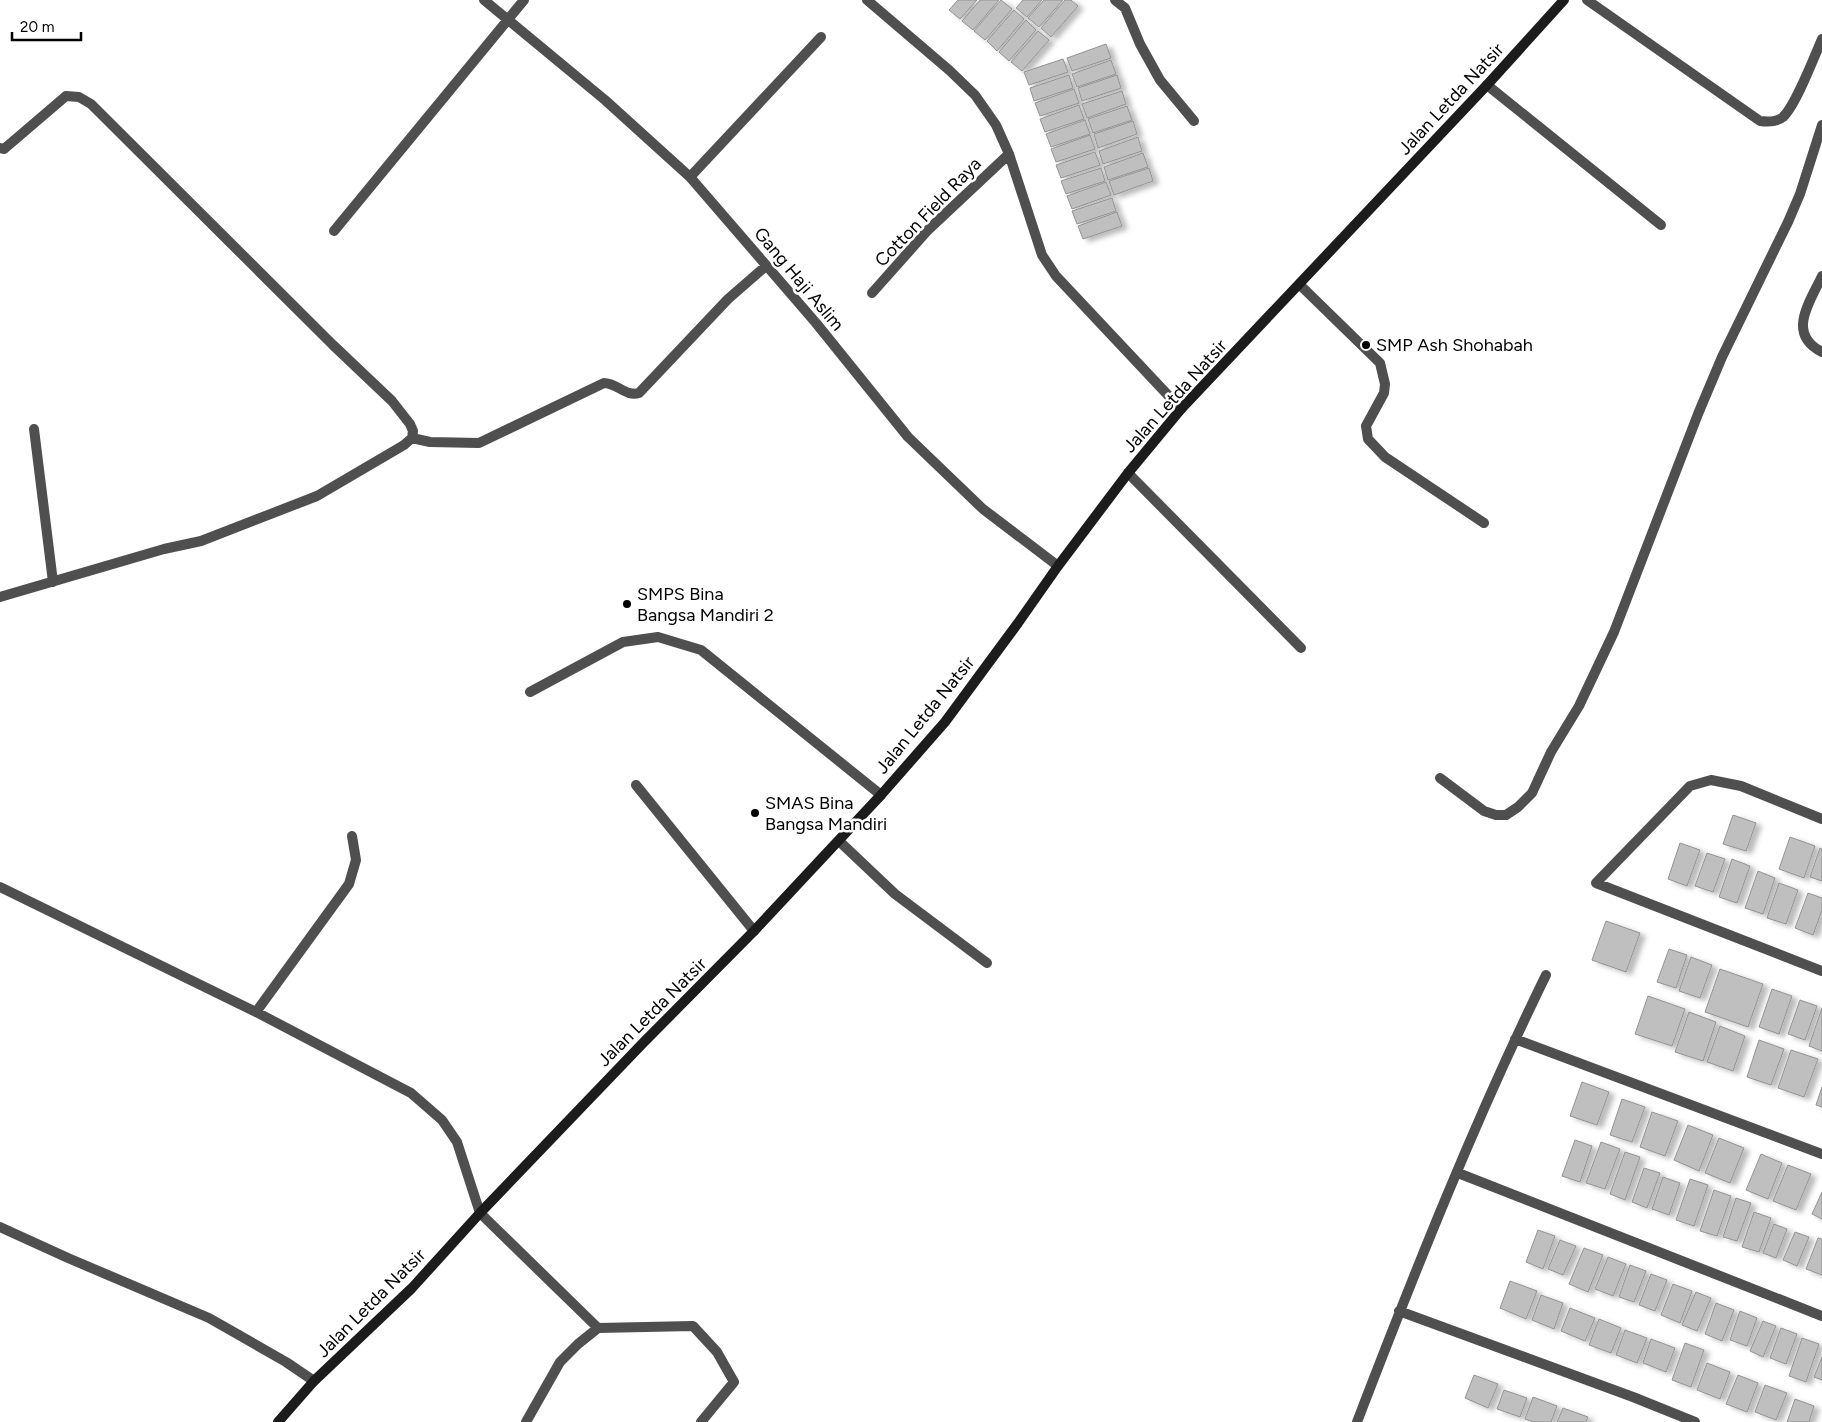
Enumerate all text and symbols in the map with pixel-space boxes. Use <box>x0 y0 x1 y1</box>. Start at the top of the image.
scale bar <box>12 10 81 42</box>
text: 20 m <box>20 18 54 36</box>
street label: Jalan Letda Natsir <box>1394 39 1508 159</box>
street label: Cotton Field Raya <box>870 153 986 271</box>
street label: Gang Haji Aslim <box>749 223 849 335</box>
place label: SMP Ash Shohabah <box>1376 334 1533 356</box>
street label: Jalan Letda Natsir <box>1118 335 1232 457</box>
marker: SMP Ash Shohabah <box>1360 339 1372 351</box>
place label: SMPS Bina Bangsa Mandiri 2 <box>637 583 774 626</box>
marker: SMPS Bina Bangsa Mandiri 2 <box>621 598 633 610</box>
street label: Jalan Letda Natsir <box>871 652 979 778</box>
place label: SMAS Bina Bangsa Mandiri <box>765 792 887 835</box>
marker: SMAS Bina Bangsa Mandiri <box>749 807 761 819</box>
street label: Jalan Letda Natsir <box>593 953 711 1071</box>
street label: Jalan Letda Natsir <box>312 1244 430 1362</box>

